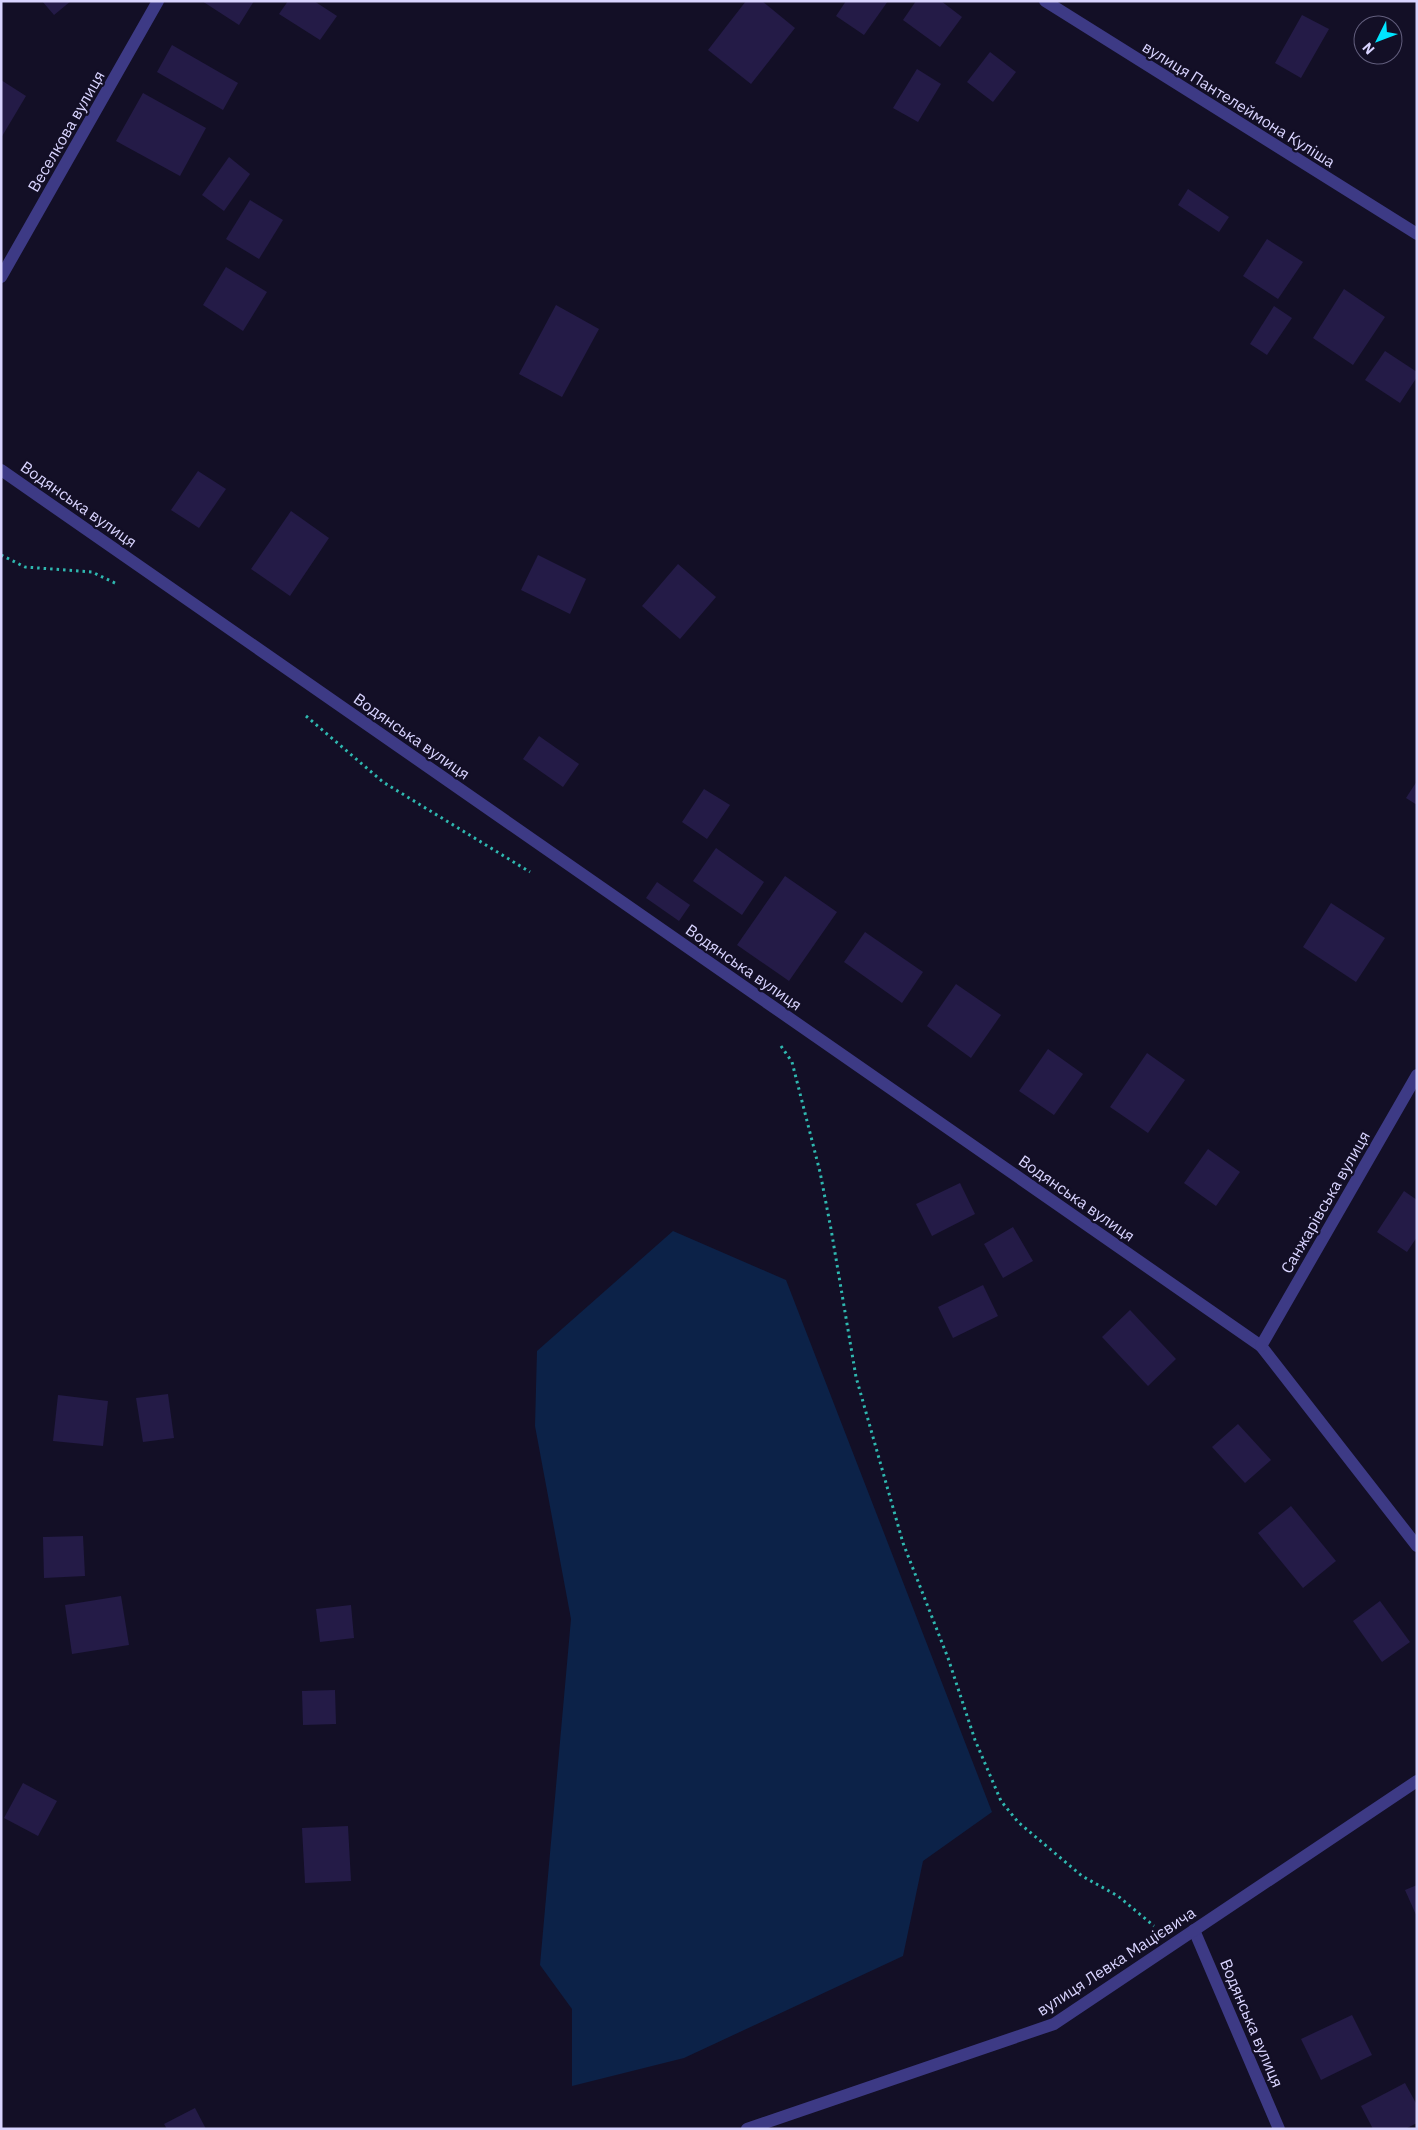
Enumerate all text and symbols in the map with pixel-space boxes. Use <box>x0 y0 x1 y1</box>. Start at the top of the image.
north arrow <box>1353 15 1403 65</box>
street label: вулиця Пантелеймона Куліша <box>1139 36 1339 172</box>
text: N <box>1358 39 1378 58</box>
street label: Веселкова вулиця <box>23 67 109 195</box>
street label: Водянська вулиця <box>17 456 141 552</box>
street label: Водянська вулиця <box>350 688 474 784</box>
street label: Водянська вулиця <box>682 919 806 1015</box>
street label: Санжарівська вулиця <box>1276 1127 1374 1277</box>
street label: Водянська вулиця <box>1015 1150 1139 1246</box>
street label: вулиця Левка Мацієвича <box>1033 1902 1200 2020</box>
street label: Водянська вулиця <box>1216 1956 1288 2090</box>

